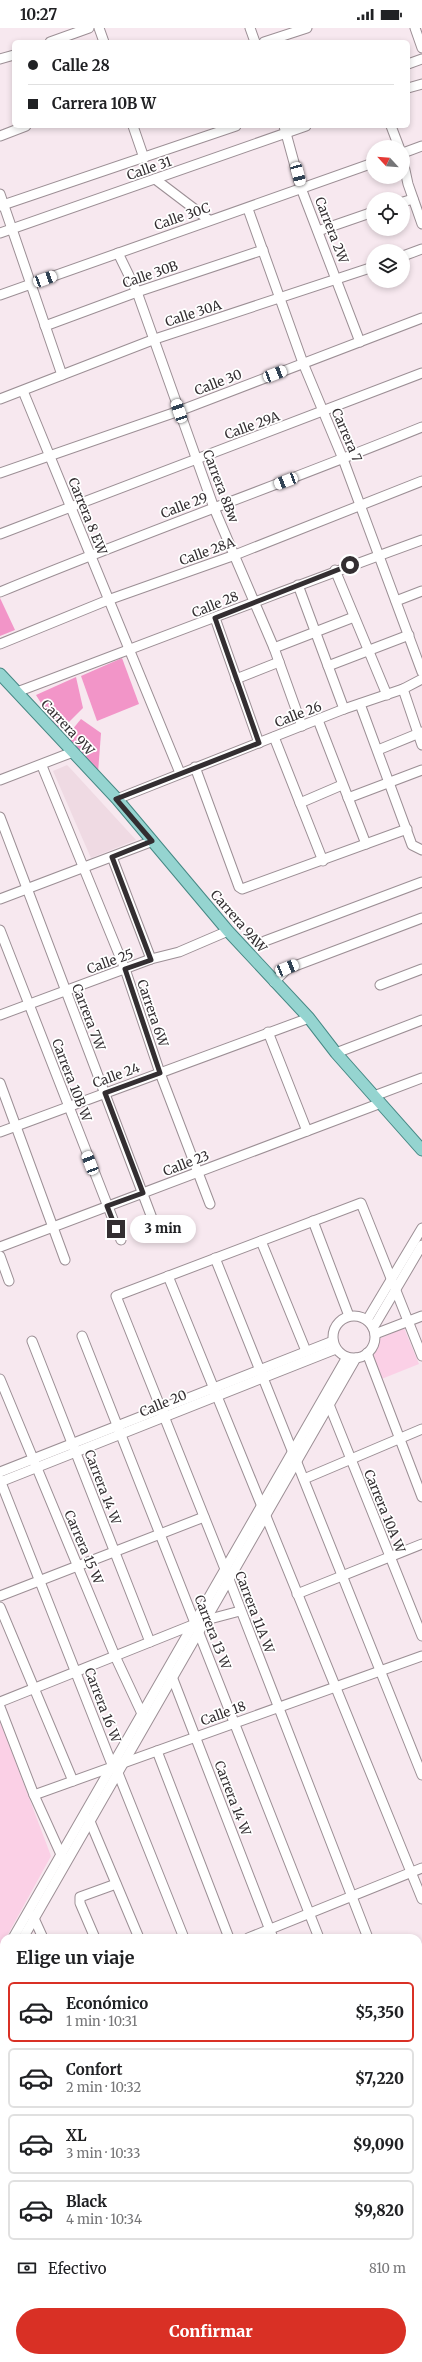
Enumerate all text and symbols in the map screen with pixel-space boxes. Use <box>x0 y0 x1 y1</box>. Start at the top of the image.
text: 10:27 <box>20 5 57 24</box>
text: Calle 28 <box>52 56 110 75</box>
text: Carrera 10B W <box>52 94 156 113</box>
north arrow <box>366 140 410 184</box>
map controls <box>366 140 410 288</box>
street label: Calle 31 <box>124 153 174 184</box>
car <box>289 161 307 187</box>
button: locate <box>366 192 410 236</box>
street label: Carrera 2W <box>311 194 352 267</box>
street label: Calle 30C <box>152 199 212 234</box>
button: layers <box>366 244 410 288</box>
street label: Calle 30B <box>120 257 180 292</box>
car <box>32 269 58 289</box>
street label: Calle 30A <box>163 296 224 331</box>
car <box>262 364 288 384</box>
street label: Calle 30 <box>192 366 244 399</box>
car <box>169 398 189 424</box>
street label: Carrera 7 <box>328 406 366 465</box>
street label: Calle 29A <box>222 407 283 443</box>
street label: Carrera 8Bw <box>199 447 243 526</box>
car <box>273 471 299 491</box>
street label: Carrera 8 EW <box>64 475 111 558</box>
street label: Calle 29 <box>158 489 210 522</box>
street label: Calle 28A <box>177 533 238 569</box>
route start <box>341 556 359 574</box>
street label: Calle 28 <box>189 587 241 621</box>
street label: Carrera 9W <box>37 696 99 760</box>
street label: Calle 26 <box>272 698 324 731</box>
street label: Carrera 9AW <box>207 886 271 957</box>
street label: Calle 25 <box>85 945 136 978</box>
car <box>274 958 300 978</box>
street label: Carrera 6W <box>133 977 172 1050</box>
street label: Carrera 7W <box>68 981 109 1054</box>
street label: Carrera 10B W <box>48 1036 96 1125</box>
street label: Calle 24 <box>90 1059 142 1092</box>
street label: Calle 23 <box>161 1147 212 1180</box>
car <box>80 1150 100 1176</box>
callout: 3 min <box>130 1215 196 1243</box>
route end <box>107 1220 125 1238</box>
text: 3 min <box>144 1220 182 1237</box>
street label: Calle 20 <box>137 1386 189 1421</box>
street label: Carrera 14 W <box>80 1447 125 1528</box>
street label: Carrera 10A W <box>360 1467 409 1556</box>
street label: Carrera 15 W <box>60 1508 107 1588</box>
street label: Carrera 11A W <box>231 1569 278 1656</box>
street label: Carrera 13 W <box>191 1592 235 1673</box>
street label: Carrera 16 W <box>80 1665 125 1746</box>
street label: Calle 18 <box>198 1697 248 1729</box>
street label: Carrera 14 W <box>210 1758 255 1839</box>
text: Elige un viaje <box>16 1946 135 1969</box>
icon: car <box>18 1994 54 2030</box>
text: Económico <box>66 1994 148 2013</box>
text: $5,350 <box>355 2003 404 2022</box>
text: 1 min · 10:31 <box>66 2013 137 2030</box>
icon: car <box>18 2060 54 2096</box>
text: Confort <box>66 2060 123 2079</box>
text: $7,220 <box>355 2069 404 2088</box>
text: 2 min · 10:32 <box>66 2079 141 2096</box>
icon: car <box>18 2126 54 2162</box>
text: XL <box>66 2126 87 2145</box>
text: $9,090 <box>353 2135 404 2154</box>
text: 3 min · 10:33 <box>66 2145 140 2162</box>
icon: car <box>18 2192 54 2228</box>
text: Black <box>66 2192 107 2211</box>
text: $9,820 <box>354 2201 404 2220</box>
text: 4 min · 10:34 <box>66 2211 142 2228</box>
icon: cash <box>16 2257 38 2279</box>
text: Efectivo <box>48 2259 106 2278</box>
text: 810 m <box>369 2260 406 2277</box>
button: Confirmar <box>16 2308 406 2354</box>

